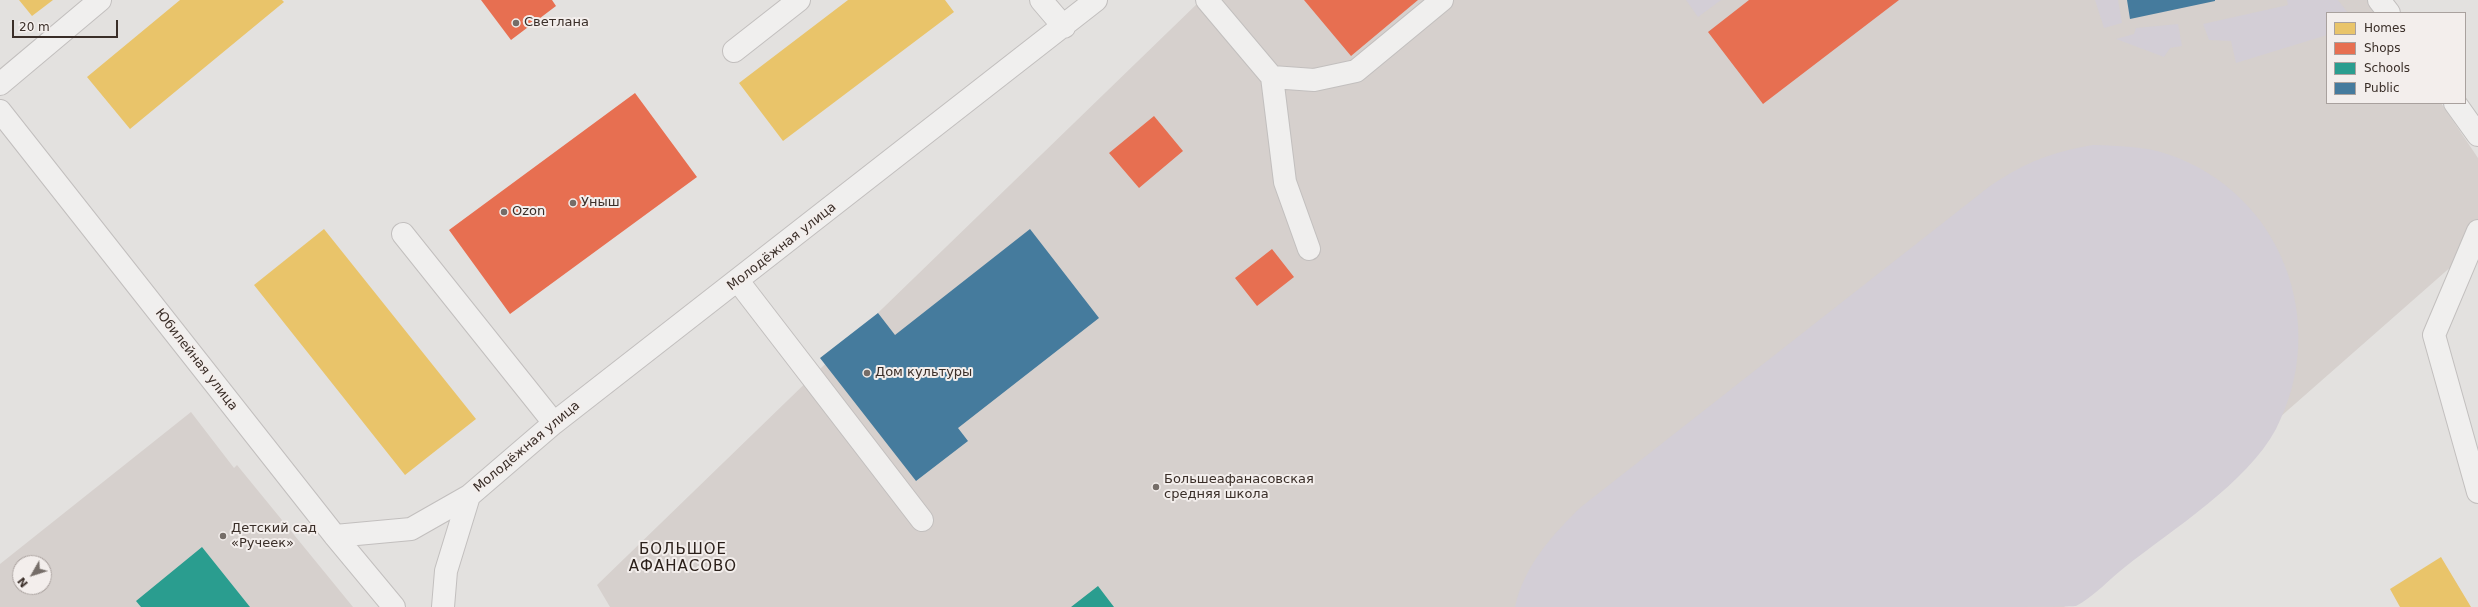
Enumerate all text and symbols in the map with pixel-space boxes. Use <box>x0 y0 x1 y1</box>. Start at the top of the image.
scale bar <box>14 12 120 38</box>
legend <box>2326 12 2466 104</box>
place label: Светлана <box>524 15 589 31</box>
marker: Светлана <box>511 18 521 28</box>
text: 20 m <box>19 20 50 34</box>
text: Homes <box>2364 21 2406 35</box>
text: Shops <box>2364 41 2400 55</box>
text: Schools <box>2364 61 2410 75</box>
text: Public <box>2364 81 2400 95</box>
place label: Уныш <box>581 195 620 211</box>
marker: Уныш <box>568 198 578 208</box>
street label: Молодёжная улица <box>724 200 840 294</box>
place label: Ozon <box>512 204 545 220</box>
marker: Ozon <box>499 207 509 217</box>
street label: Юбилейная улица <box>151 306 241 414</box>
place label: Дом культуры <box>875 365 972 381</box>
marker: Дом культуры <box>862 368 872 378</box>
street label: Молодёжная улица <box>471 398 583 496</box>
place label: Большеафанасовская средняя школа <box>1164 472 1314 503</box>
marker: Большеафанасовская средняя школа <box>1151 482 1161 492</box>
place label: Детский сад «Ручеек» <box>231 521 317 552</box>
marker: Детский сад «Ручеек» <box>218 531 228 541</box>
district label: БОЛЬШОЕ АФАНАСОВО <box>629 541 737 576</box>
north arrow <box>12 555 52 595</box>
text: N <box>15 575 31 590</box>

